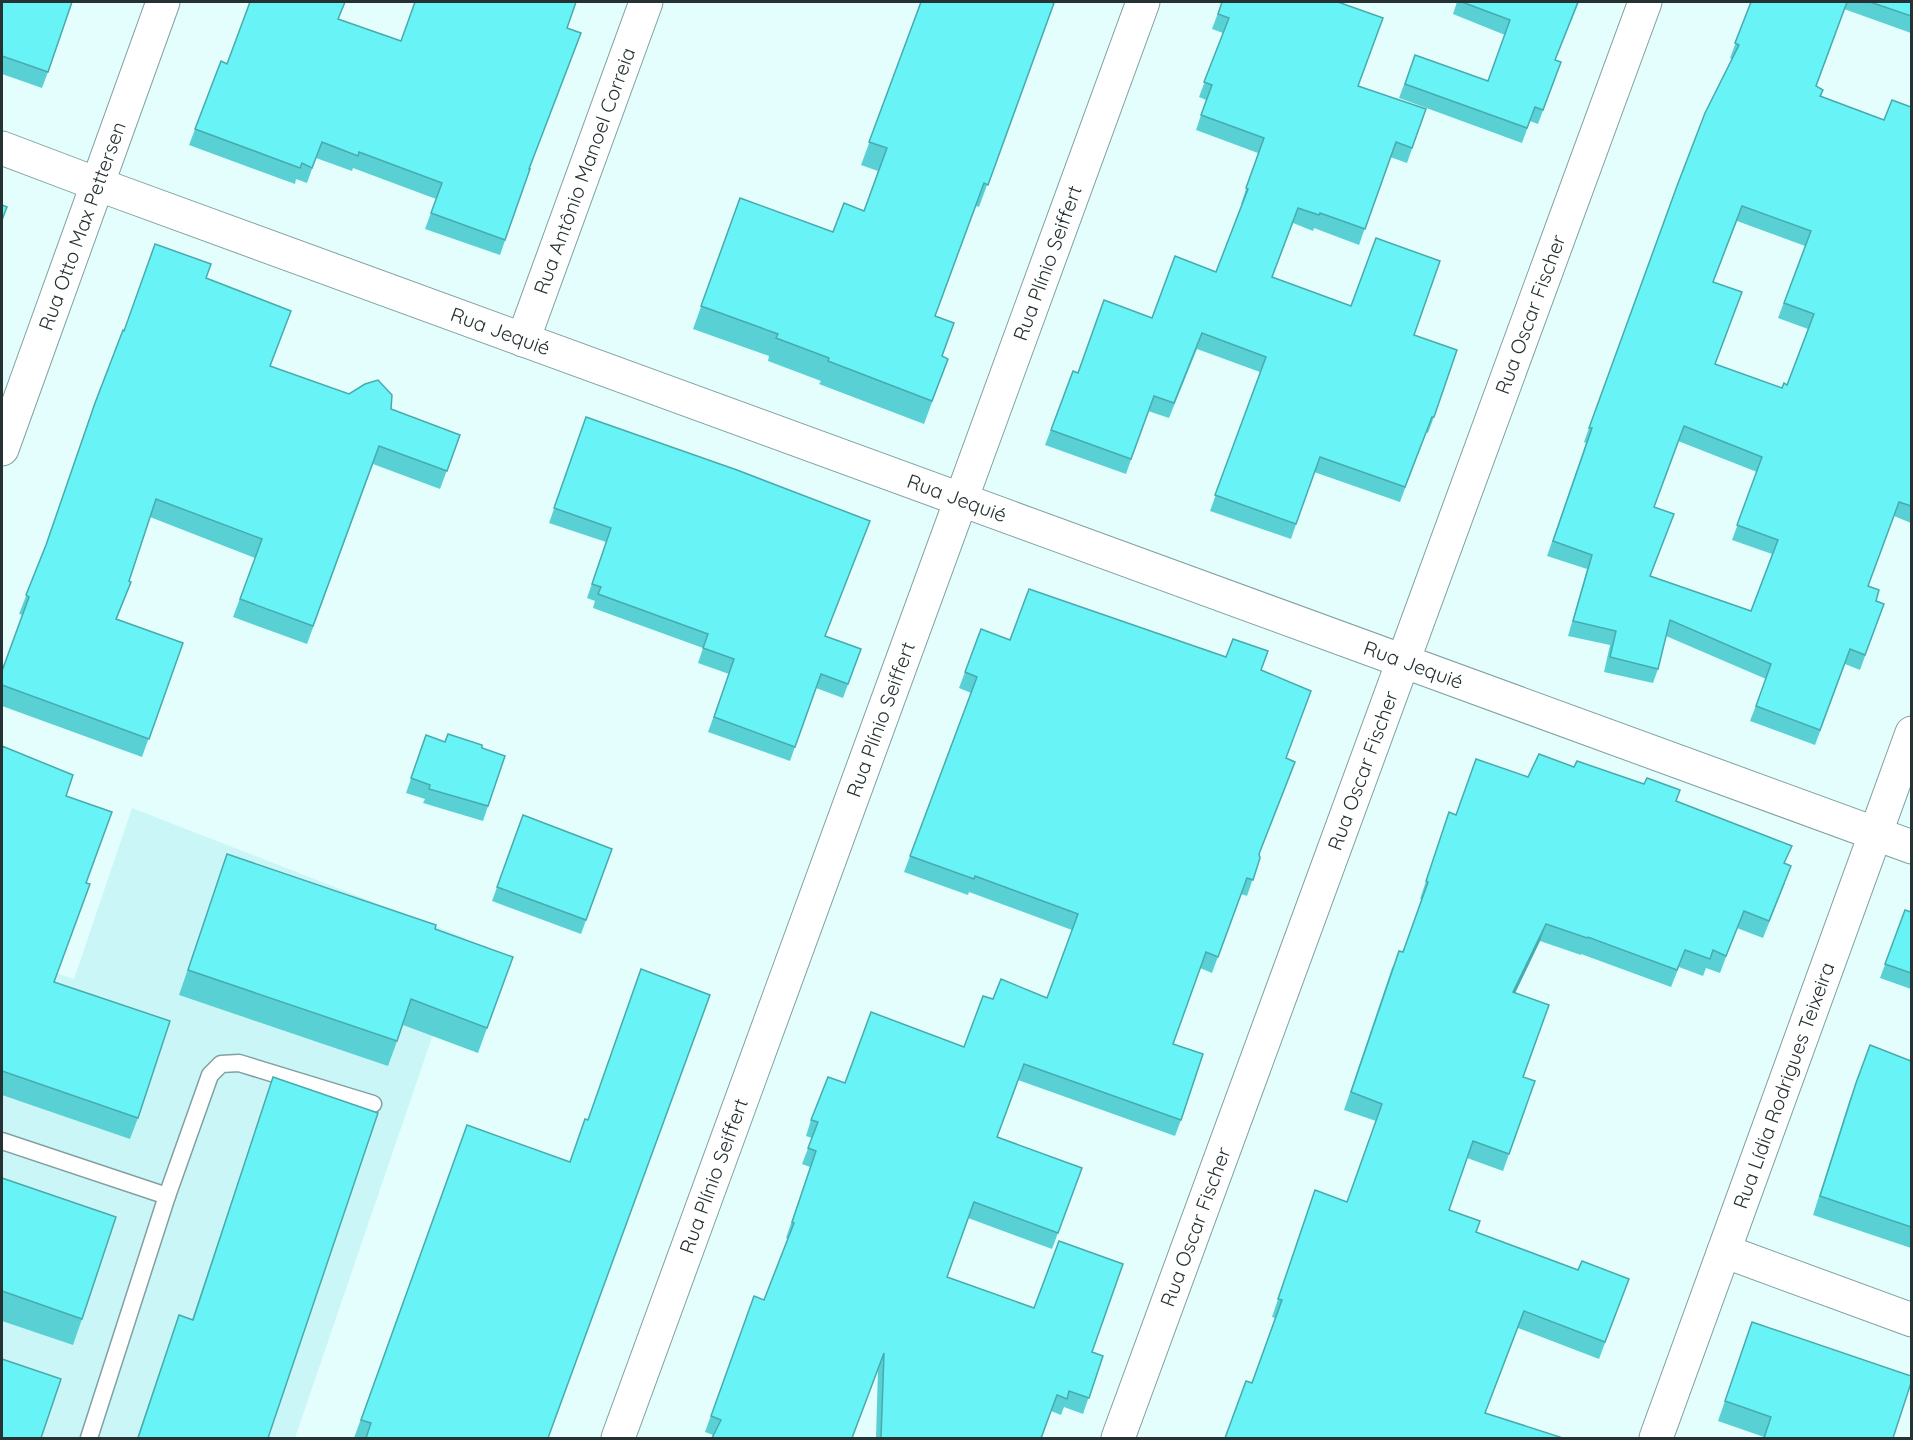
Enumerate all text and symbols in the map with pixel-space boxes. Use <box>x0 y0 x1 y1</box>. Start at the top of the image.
street label: Rua Antônio Manoel Correia <box>528 44 640 297</box>
street label: Rua Otto Max Pettersen <box>33 118 131 334</box>
street label: Rua Plínio Seiffert <box>1007 182 1087 344</box>
street label: Rua Oscar Fischer <box>1489 231 1571 397</box>
street label: Rua Jequié <box>447 301 554 360</box>
street label: Rua Jequié <box>904 468 1010 527</box>
street label: Rua Jequié <box>1360 635 1467 694</box>
street label: Rua Plínio Seiffert <box>840 638 920 800</box>
street label: Rua Oscar Fischer <box>1322 687 1403 854</box>
street label: Rua Lídia Rodrigues Teixeira <box>1727 959 1840 1212</box>
street label: Rua Plínio Seiffert <box>674 1095 753 1257</box>
street label: Rua Oscar Fischer <box>1154 1143 1236 1310</box>

